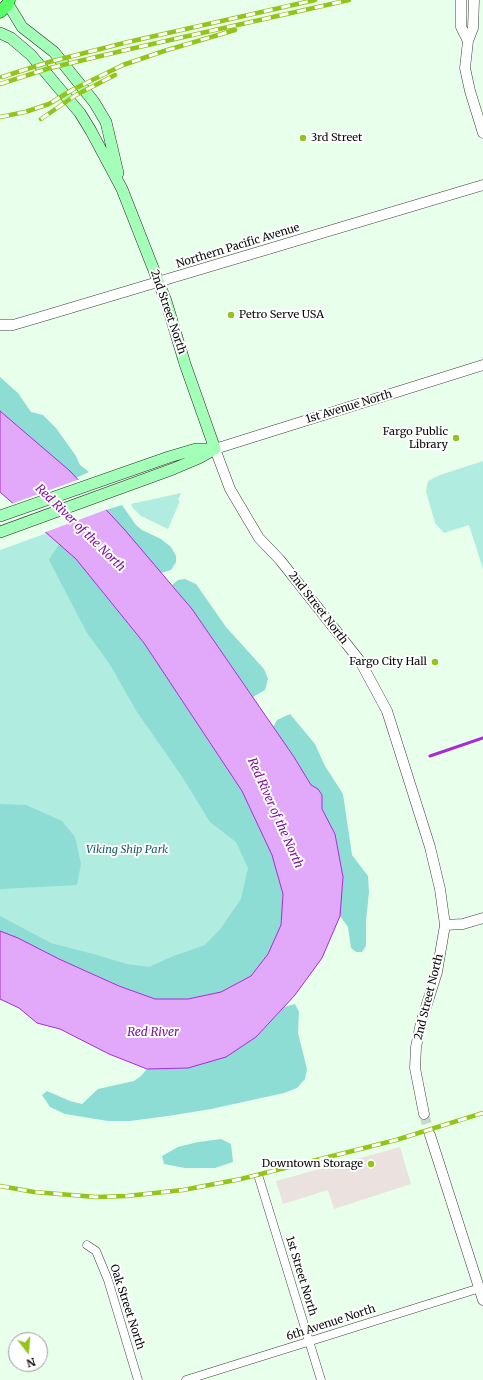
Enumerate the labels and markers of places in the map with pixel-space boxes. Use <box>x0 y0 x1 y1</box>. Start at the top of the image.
place label: 3rd Street <box>311 131 362 145</box>
marker: 3rd Street <box>298 133 308 143</box>
place label: Petro Serve USA <box>239 308 324 322</box>
marker: Petro Serve USA <box>226 310 236 320</box>
place label: Fargo Public Library <box>383 425 448 451</box>
marker: Fargo Public Library <box>451 433 461 443</box>
place label: Fargo City Hall <box>349 655 427 669</box>
marker: Fargo City Hall <box>430 657 440 667</box>
place label: Downtown Storage <box>262 1157 363 1171</box>
marker: Downtown Storage <box>366 1159 376 1169</box>

